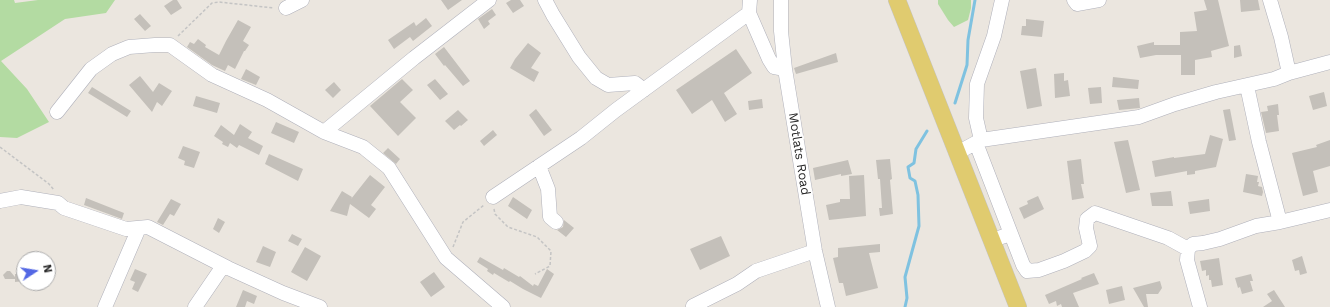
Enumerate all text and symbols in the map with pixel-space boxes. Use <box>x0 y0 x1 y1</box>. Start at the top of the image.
street label: Motlats Road <box>785 111 813 197</box>
north arrow <box>16 251 56 291</box>
text: N <box>40 263 54 274</box>

